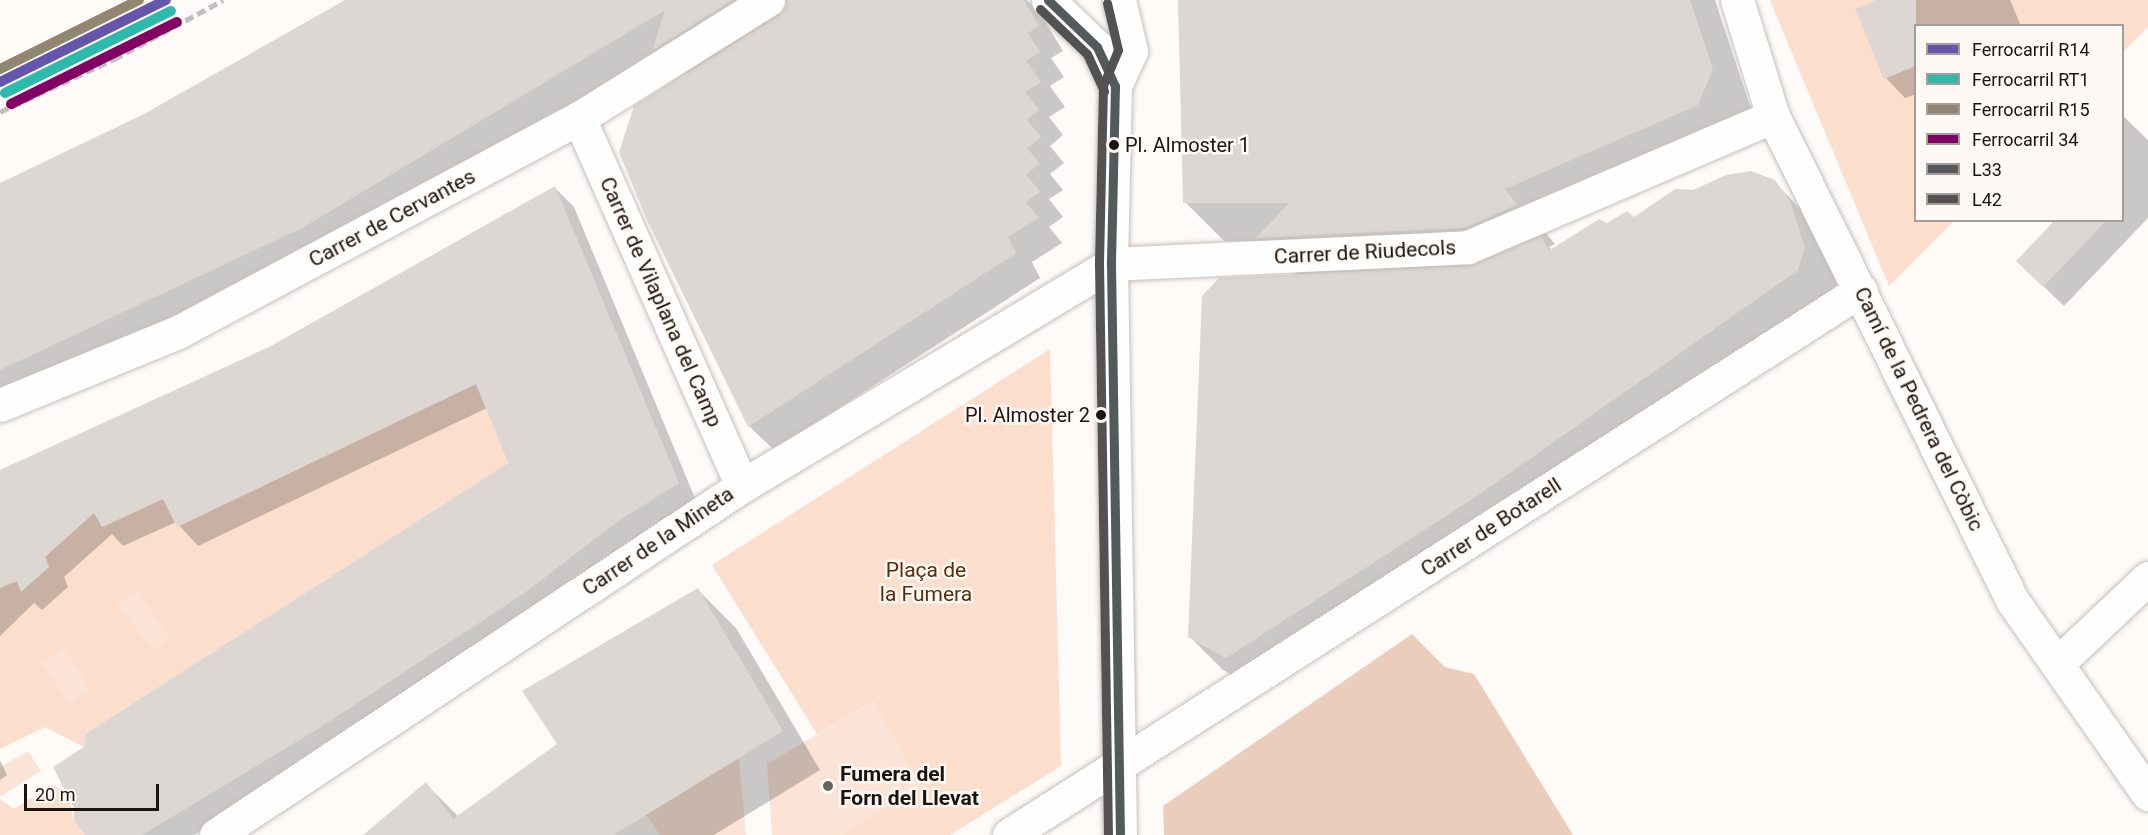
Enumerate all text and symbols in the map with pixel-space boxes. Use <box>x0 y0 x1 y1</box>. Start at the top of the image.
legend <box>1914 24 2124 222</box>
text: Ferrocarril R14 <box>1972 39 2090 60</box>
text: Ferrocarril RT1 <box>1972 69 2089 90</box>
text: Ferrocarril R15 <box>1972 99 2090 120</box>
text: Ferrocarril 34 <box>1972 129 2078 150</box>
place label: Pl. Almoster 1 <box>1125 133 1250 157</box>
marker: Pl. Almoster 1 <box>1108 139 1120 151</box>
text: L33 <box>1972 159 2002 180</box>
street label: Carrer de Cervantes <box>305 164 479 272</box>
street label: Carrer de Vilaplana del Camp <box>594 173 728 431</box>
text: L42 <box>1972 189 2002 210</box>
street label: Carrer de Riudecols <box>1273 235 1457 269</box>
street label: Camí de la Pedrera del Còbic <box>1849 283 1989 535</box>
place label: Pl. Almoster 2 <box>965 403 1090 427</box>
marker: Pl. Almoster 2 <box>1095 409 1107 421</box>
street label: Carrer de Botarell <box>1416 472 1566 582</box>
street label: Carrer de la Mineta <box>578 481 738 601</box>
park label: Plaça de la Fumera <box>880 557 972 607</box>
place label: Fumera del Forn del Llevat <box>840 761 979 811</box>
scale bar <box>27 772 162 810</box>
marker: Fumera del Forn del Llevat <box>821 779 835 793</box>
text: 20 m <box>35 784 75 805</box>

